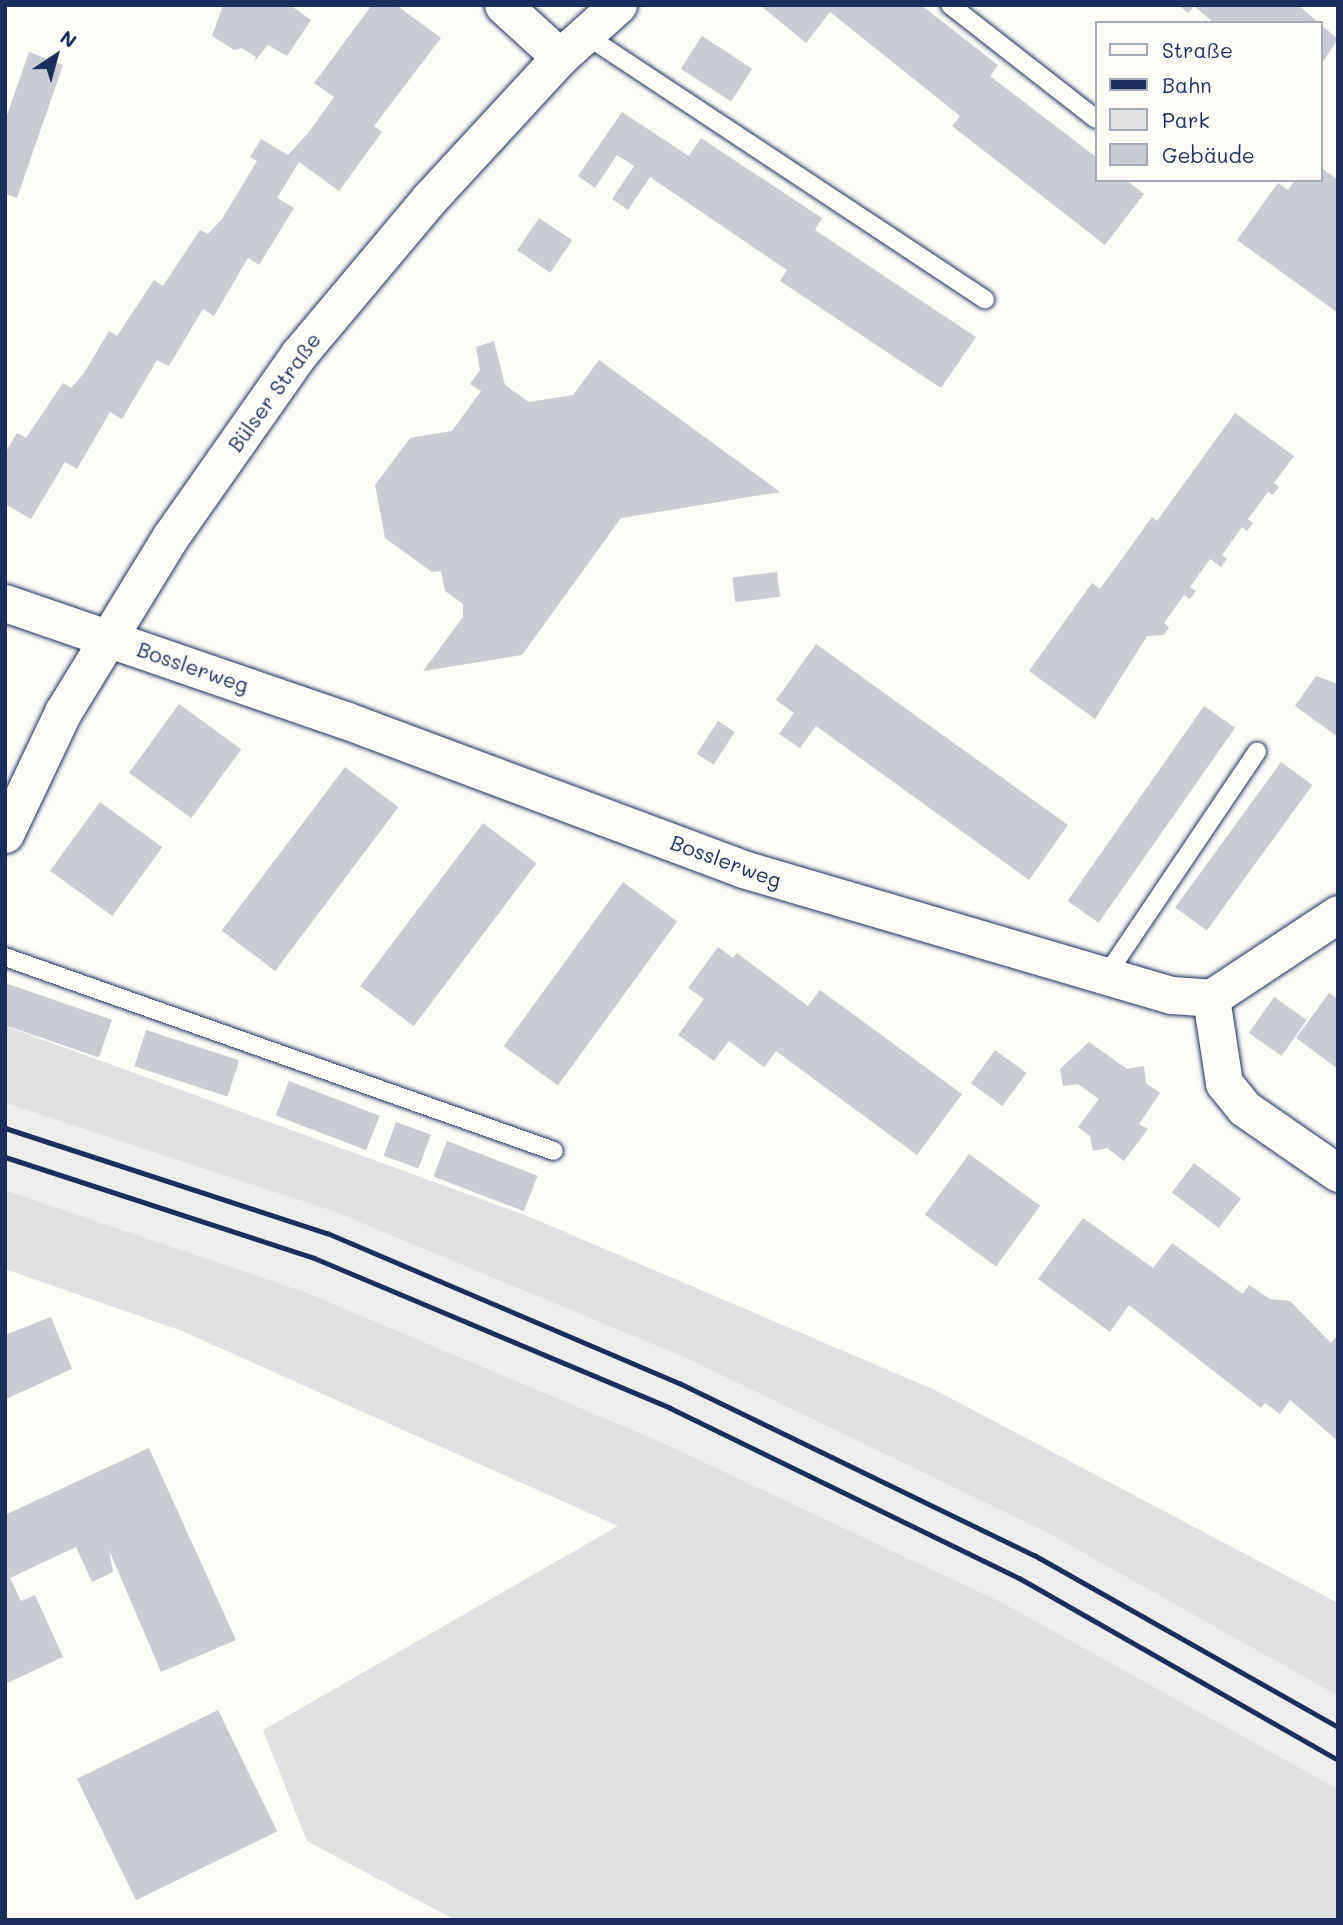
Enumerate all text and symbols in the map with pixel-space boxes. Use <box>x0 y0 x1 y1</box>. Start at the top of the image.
north arrow <box>21 21 91 91</box>
legend <box>1094 21 1322 182</box>
text: N <box>55 24 82 53</box>
text: Straße <box>1162 36 1233 63</box>
text: Bahn <box>1162 71 1212 98</box>
text: Park <box>1162 106 1210 133</box>
text: Gebäude <box>1162 141 1255 168</box>
street label: Bülser Straße <box>222 327 326 457</box>
street label: Bosslerweg <box>134 636 252 698</box>
street label: Bosslerweg <box>667 829 785 893</box>

